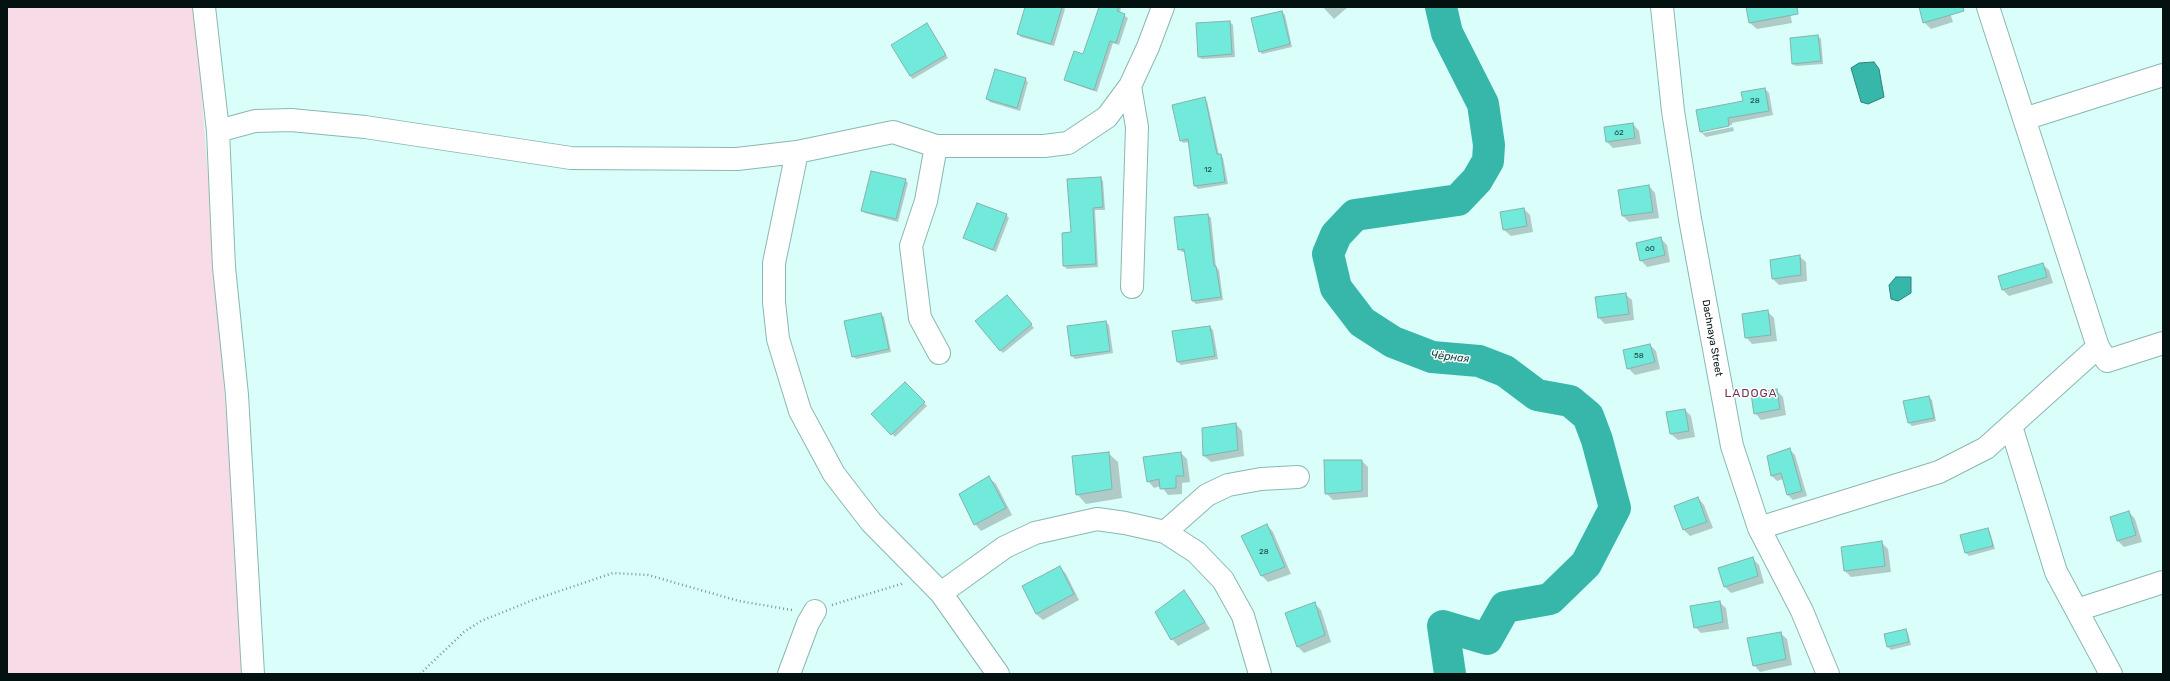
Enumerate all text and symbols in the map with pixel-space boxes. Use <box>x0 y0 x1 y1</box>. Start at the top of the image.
house number: 28 <box>1750 96 1760 106</box>
house number: 62 <box>1614 128 1624 138</box>
house number: 12 <box>1204 165 1212 175</box>
house number: 60 <box>1645 244 1655 254</box>
street label: Dachnaya Street <box>1699 299 1725 377</box>
water label: Чёрная <box>1430 348 1470 366</box>
house number: 58 <box>1634 351 1644 361</box>
district label: LADOGA <box>1724 387 1778 401</box>
house number: 28 <box>1259 547 1269 557</box>

